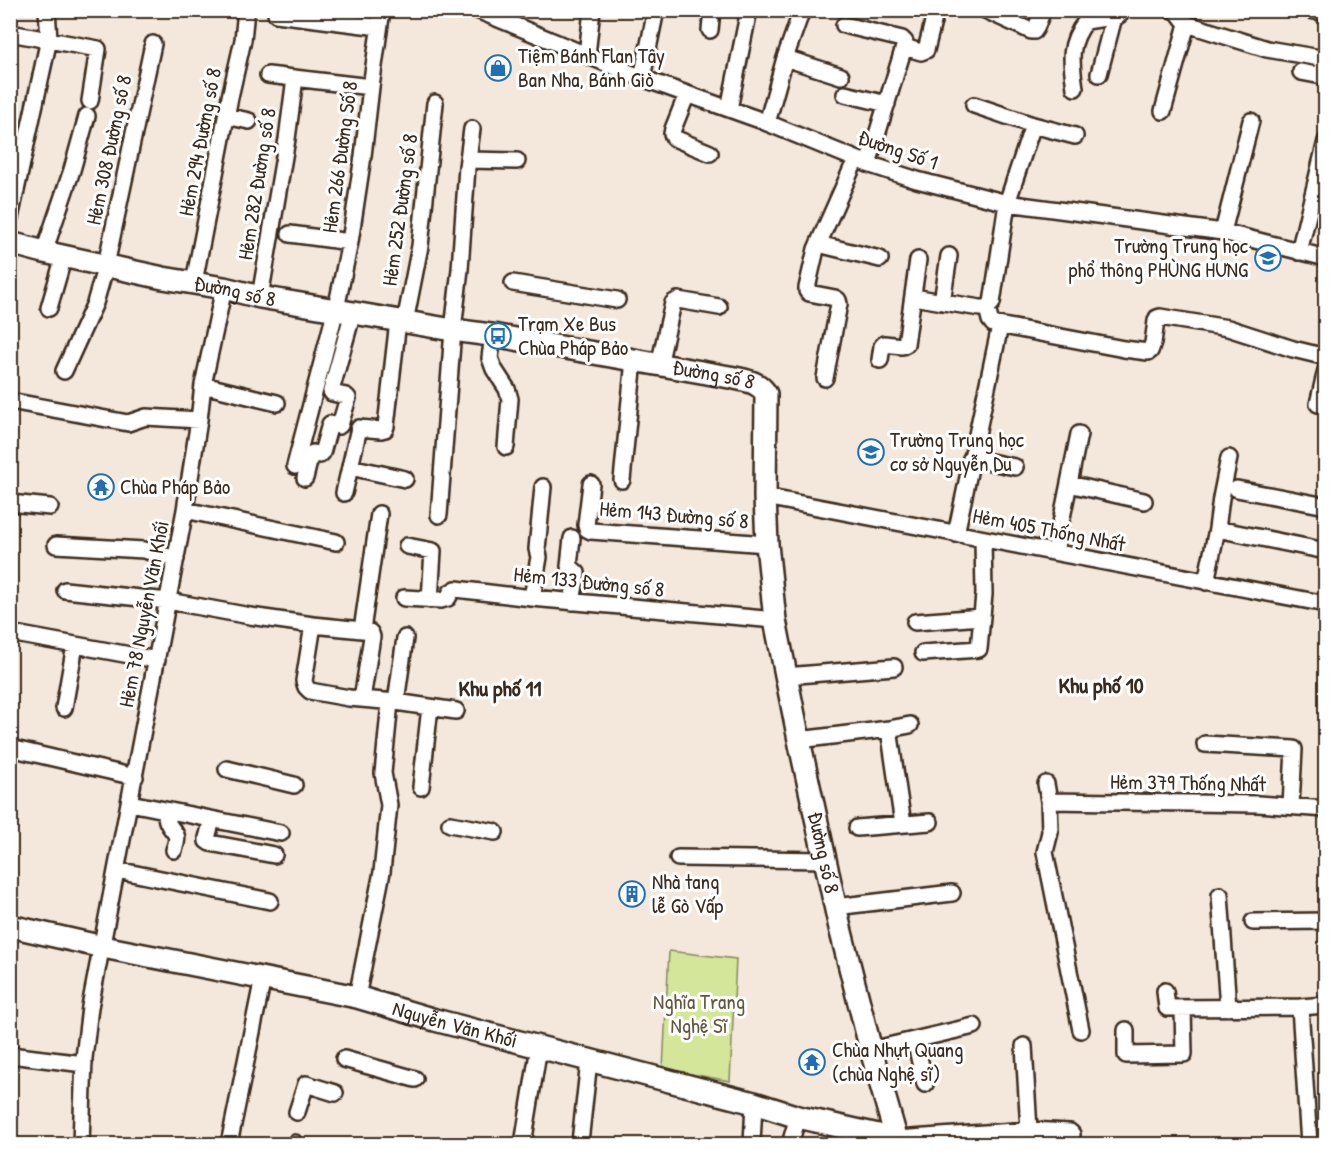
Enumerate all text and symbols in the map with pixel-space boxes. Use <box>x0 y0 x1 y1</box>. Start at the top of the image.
place label: Tiệm Bánh Flan Tây Ban Nha, Bánh Giò <box>518 41 665 94</box>
shop icon: Tiệm Bánh Flan Tây Ban Nha, Bánh Giò <box>483 53 513 83</box>
street label: Hẻm 294 Đường số 8 <box>171 65 228 218</box>
street label: Hẻm 308 Đường số 8 <box>78 72 139 228</box>
street label: Hẻm 266 Đường Số 8 <box>315 79 364 235</box>
street label: Hẻm 282 Đường số 8 <box>230 106 283 262</box>
street label: Đường Số 1 <box>854 122 942 177</box>
street label: Hẻm 252 Đường số 8 <box>374 132 425 288</box>
place label: Trường Trung học phổ thông PHÙNG HƯNG <box>1069 231 1249 284</box>
school or university icon: Trường Trung học phổ thông PHÙNG HƯNG <box>1253 243 1283 273</box>
street label: Đường số 8 <box>192 268 278 313</box>
place label: Trạm Xe Bus Chùa Pháp Bảo <box>518 309 628 362</box>
bus stop icon: Trạm Xe Bus Chùa Pháp Bảo <box>483 321 513 351</box>
street label: Đường số 8 <box>670 352 759 396</box>
place label: Trường Trung học cơ sở Nguyễn Du <box>890 425 1025 478</box>
school or university icon: Trường Trung học cơ sở Nguyễn Du <box>856 437 886 467</box>
temple icon: Chùa Pháp Bảo <box>86 472 116 502</box>
place label: Chùa Pháp Bảo <box>120 472 230 501</box>
street label: Hẻm 143 Đường số 8 <box>598 494 750 535</box>
street label: Hẻm 405 Thống Nhất <box>970 501 1128 559</box>
street label: Hẻm 78 Nguyễn Văn Khối <box>111 518 176 710</box>
street label: Hẻm 133 Đường số 8 <box>512 559 666 604</box>
district label: Khu phố 10 <box>1058 670 1144 701</box>
district label: Khu phố 11 <box>458 673 542 704</box>
street label: Hẻm 379 Thống Nhất <box>1110 767 1267 798</box>
street label: Đường số 8 <box>801 809 847 896</box>
place label: Nhà tang lễ Gò Vấp <box>652 867 723 920</box>
building icon: Nhà tang lễ Gò Vấp <box>617 879 647 909</box>
park label: Nghĩa Trang Nghệ Sĩ <box>653 987 745 1040</box>
street label: Nguyễn Văn Khối <box>389 993 520 1055</box>
place label: Chùa Nhựt Quang (chùa Nghệ sĩ) <box>832 1035 963 1088</box>
temple icon: Chùa Nhựt Quang (chùa Nghệ sĩ) <box>797 1047 827 1077</box>

